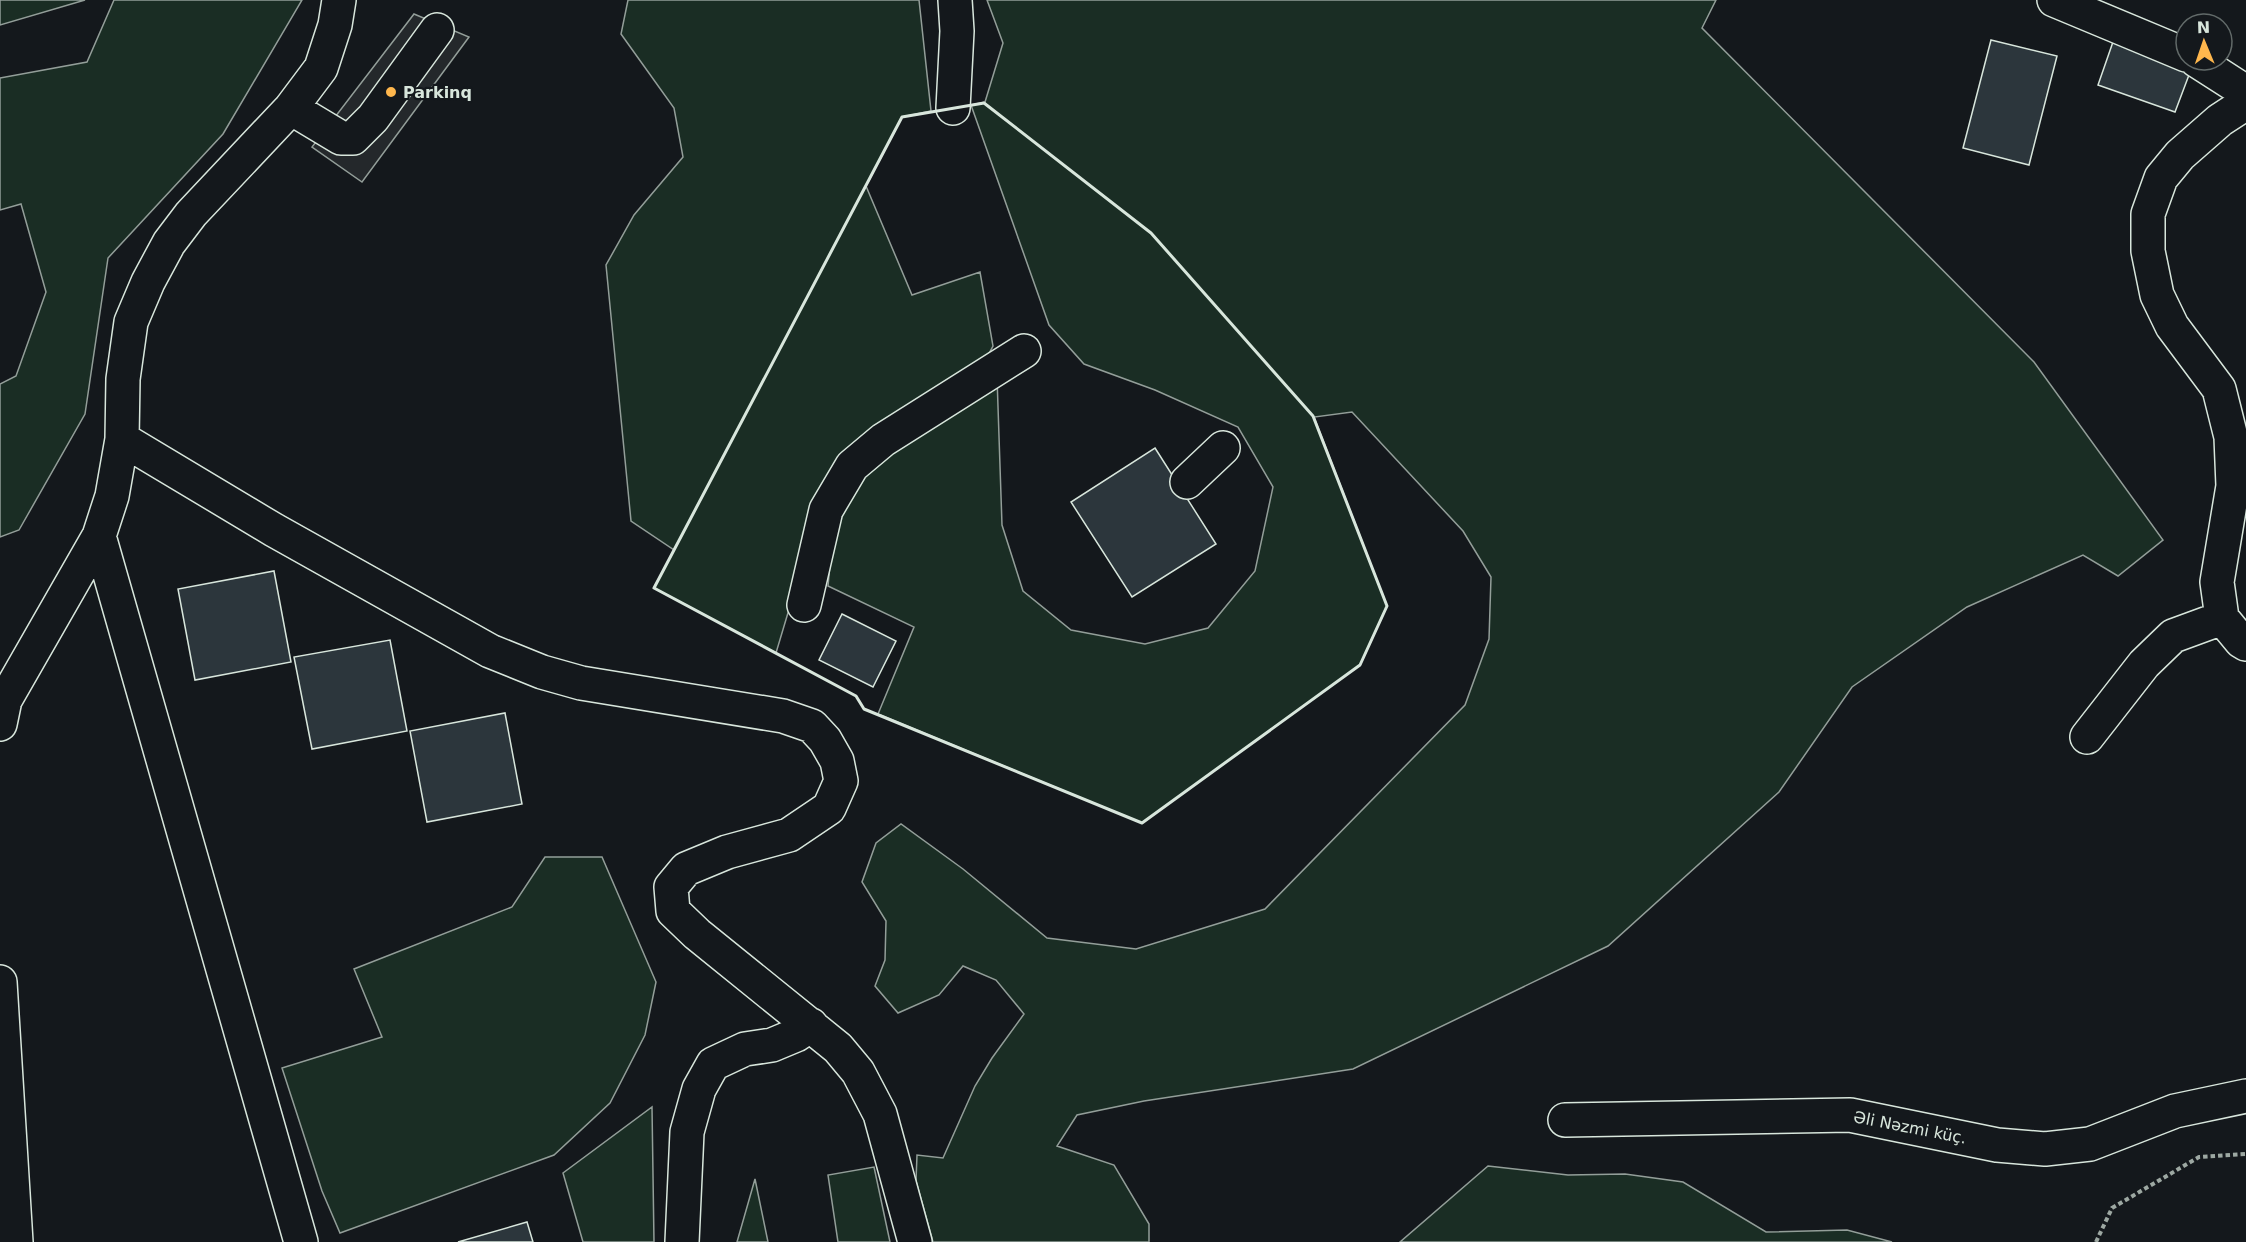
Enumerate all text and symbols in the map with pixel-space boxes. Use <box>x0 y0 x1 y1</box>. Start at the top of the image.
north arrow <box>2174 12 2234 72</box>
text: N <box>2196 18 2211 37</box>
place label: Parkinq <box>403 83 472 102</box>
marker: Parkinq <box>384 85 398 99</box>
street label: Əli Nəzmi küç. <box>1852 1107 1968 1148</box>

